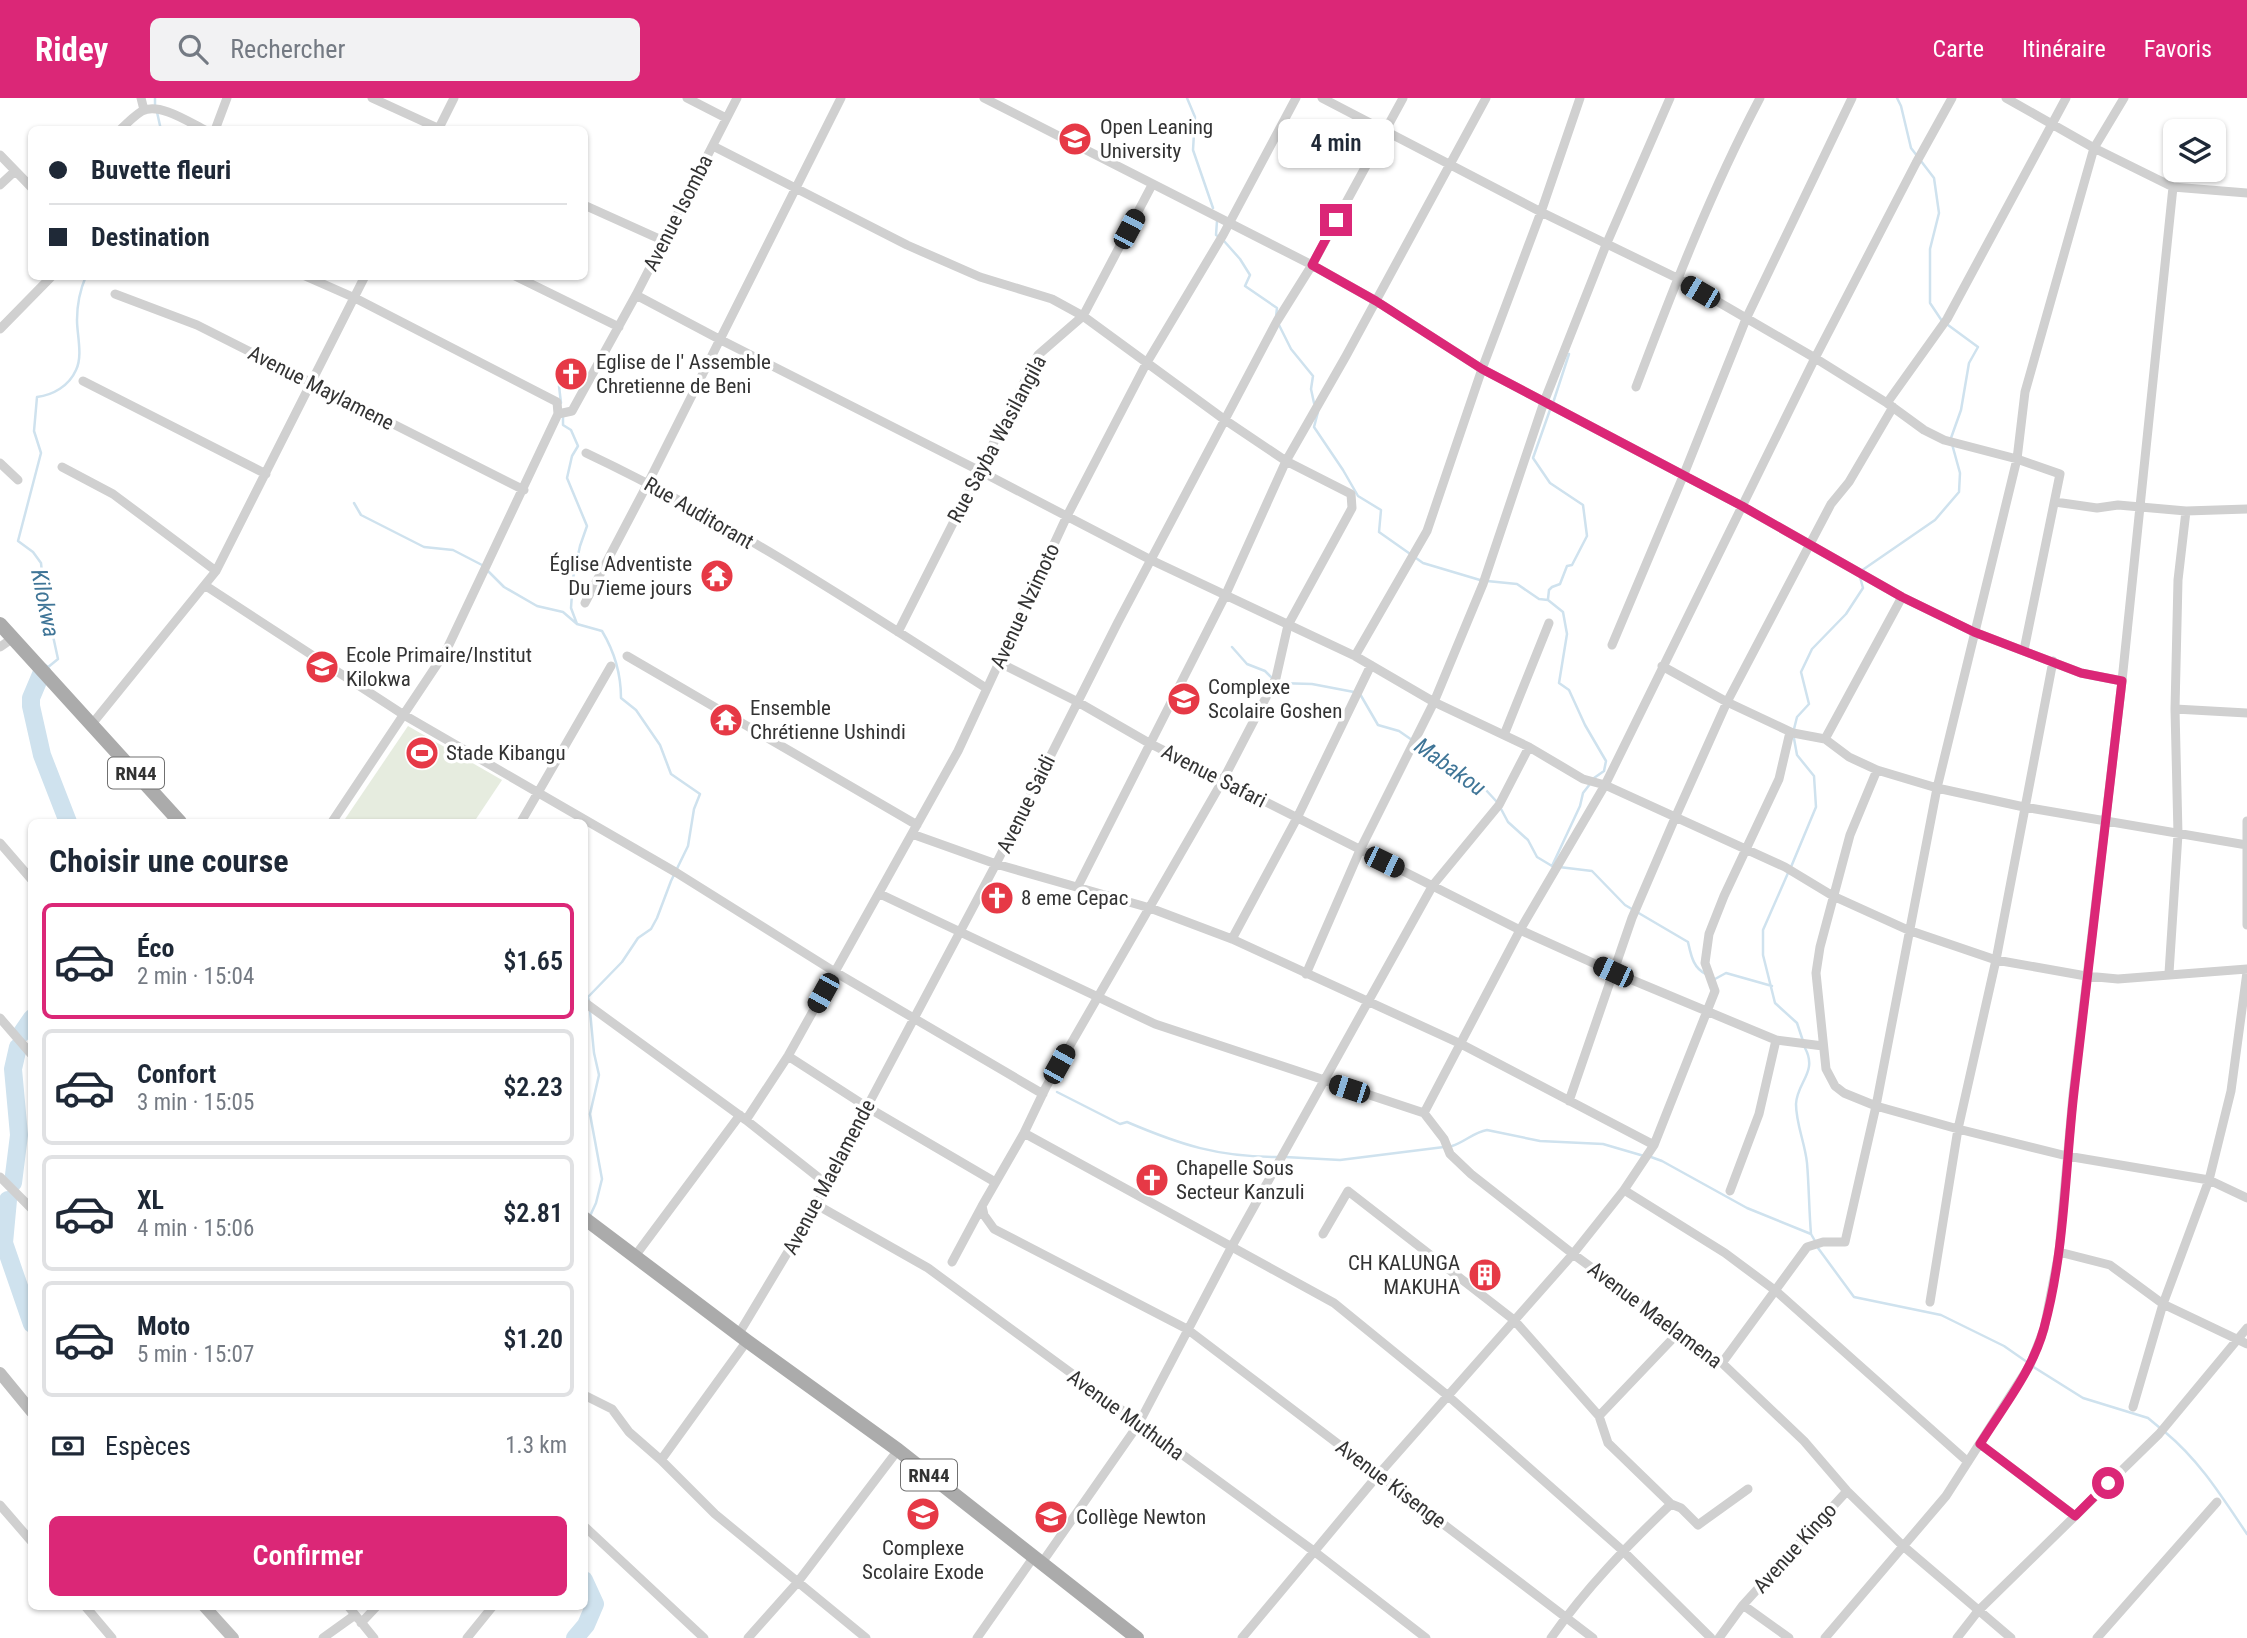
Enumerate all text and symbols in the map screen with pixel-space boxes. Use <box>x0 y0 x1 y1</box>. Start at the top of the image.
search box <box>150 18 640 81</box>
text: Ridey <box>35 30 108 69</box>
icon: search <box>174 30 212 68</box>
text: Rechercher <box>230 34 345 64</box>
text: Carte <box>1933 35 1984 63</box>
text: Itinéraire <box>2022 35 2106 63</box>
text: Favoris <box>2144 35 2212 63</box>
place label: Open Leaning University <box>1100 115 1213 163</box>
callout: 4 min <box>1278 118 1394 167</box>
map controls <box>2163 119 2226 182</box>
button: layers <box>2163 119 2226 182</box>
school or university icon: Open Leaning University <box>1056 120 1094 158</box>
text: 4 min <box>1311 130 1361 157</box>
street label: Avenue Isomba <box>639 151 717 275</box>
text: Buvette fleuri <box>91 155 231 185</box>
route end <box>1320 204 1352 236</box>
car <box>1110 206 1149 252</box>
text: Destination <box>91 222 210 252</box>
car <box>1677 272 1724 312</box>
street label: Avenue Maylamene <box>244 341 398 435</box>
place label: Eglise de l' Assemble Chretienne de Beni <box>596 350 771 398</box>
street label: Rue Sayba Wasilangila <box>943 351 1051 527</box>
church icon: Eglise de l' Assemble Chretienne de Beni <box>552 355 590 393</box>
street label: Rue Auditorant <box>640 472 758 554</box>
street label: Avenue Nzimoto <box>986 540 1064 672</box>
place label: Église Adventiste Du 7ieme jours <box>549 552 692 600</box>
temple icon: Église Adventiste Du 7ieme jours <box>698 557 736 595</box>
water label: Kilokwa <box>25 567 65 639</box>
place label: Ecole Primaire/Institut Kilokwa <box>346 643 532 691</box>
school or university icon: Ecole Primaire/Institut Kilokwa <box>303 648 341 686</box>
place label: Complexe Scolaire Goshen <box>1208 675 1342 723</box>
school or university icon: Complexe Scolaire Goshen <box>1165 680 1203 718</box>
place label: Ensemble Chrétienne Ushindi <box>750 696 906 744</box>
temple icon: Ensemble Chrétienne Ushindi <box>707 701 745 739</box>
water label: Mabakou <box>1409 732 1491 802</box>
sports icon: Stade Kibangu <box>403 734 441 772</box>
street label: Avenue Safari <box>1158 739 1270 813</box>
place label: Stade Kibangu <box>446 741 566 765</box>
street label: Avenue Saidi <box>992 751 1060 857</box>
road number: RN44 <box>108 758 164 788</box>
text: Choisir une course <box>49 842 289 880</box>
car <box>1361 843 1408 881</box>
church icon: 8 eme Cepac <box>978 879 1016 917</box>
place label: 8 eme Cepac <box>1021 886 1128 910</box>
icon: car <box>53 930 116 993</box>
text: Éco <box>137 933 174 963</box>
text: $1.65 <box>503 946 563 976</box>
car <box>1590 954 1637 990</box>
text: 2 min · 15:04 <box>137 963 254 990</box>
car <box>804 970 843 1016</box>
car <box>1040 1041 1079 1087</box>
icon: car <box>53 1056 116 1119</box>
text: Confort <box>137 1059 216 1089</box>
text: $2.23 <box>503 1072 563 1102</box>
car <box>1326 1073 1373 1105</box>
text: 3 min · 15:05 <box>137 1089 254 1116</box>
street label: Avenue Maelamende <box>778 1095 880 1259</box>
place label: Chapelle Sous Secteur Kanzuli <box>1176 1156 1305 1204</box>
church icon: Chapelle Sous Secteur Kanzuli <box>1133 1161 1171 1199</box>
icon: car <box>53 1182 116 1245</box>
text: XL <box>137 1185 164 1215</box>
text: $2.81 <box>503 1198 563 1228</box>
text: 4 min · 15:06 <box>137 1215 254 1242</box>
place label: CH KALUNGA MAKUHA <box>1348 1251 1460 1299</box>
building icon: CH KALUNGA MAKUHA <box>1466 1256 1504 1294</box>
street label: Avenue Maelamena <box>1583 1257 1727 1373</box>
icon: car <box>53 1308 116 1371</box>
text: Moto <box>137 1311 190 1341</box>
text: $1.20 <box>503 1324 563 1354</box>
text: 5 min · 15:07 <box>137 1341 254 1368</box>
street label: Avenue Muthuha <box>1063 1365 1189 1465</box>
icon: cash <box>49 1427 87 1465</box>
text: Espèces <box>105 1431 191 1461</box>
text: 1.3 km <box>505 1432 567 1459</box>
street label: Avenue Kisenge <box>1331 1435 1451 1533</box>
road number: RN44 <box>901 1460 957 1490</box>
route start <box>2092 1467 2124 1499</box>
school or university icon: Complexe Scolaire Exode <box>904 1495 942 1533</box>
school or university icon: Collège Newton <box>1032 1498 1070 1536</box>
street label: Avenue Kingo <box>1748 1498 1842 1598</box>
place label: Collège Newton <box>1076 1505 1206 1529</box>
button: Confirmer <box>49 1516 567 1596</box>
place label: Complexe Scolaire Exode <box>862 1536 984 1584</box>

